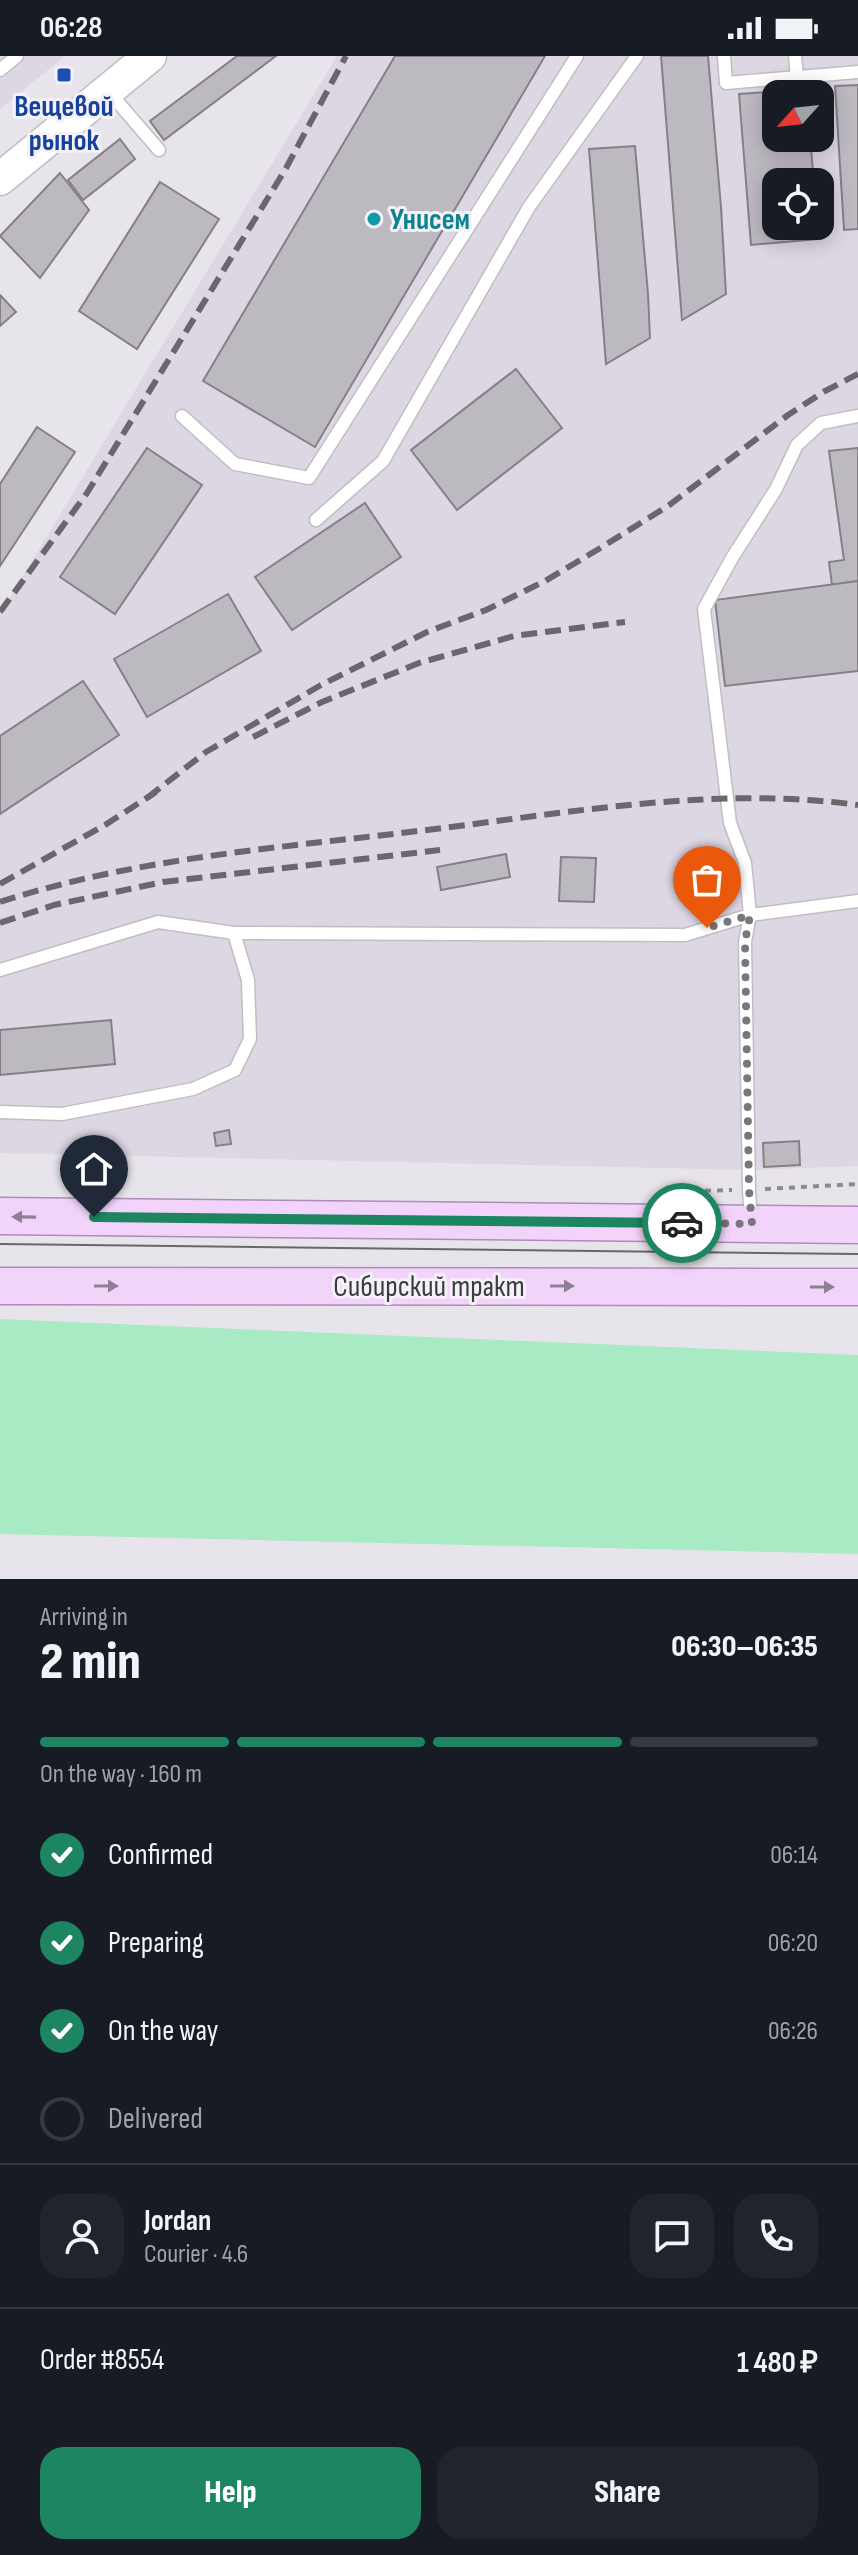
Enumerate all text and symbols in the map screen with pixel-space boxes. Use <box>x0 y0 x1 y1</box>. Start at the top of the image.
text: 06:28 <box>40 10 102 46</box>
marker: Вещевой рынок <box>55 66 73 84</box>
north arrow <box>762 80 834 152</box>
map controls <box>762 80 834 240</box>
place label: Вещевой рынок <box>14 89 114 159</box>
button: locate <box>762 168 834 240</box>
place label: Унисем <box>390 202 470 238</box>
marker: Унисем <box>365 210 383 228</box>
pin <box>673 846 741 928</box>
icon: bag <box>685 858 729 902</box>
pin <box>60 1135 128 1217</box>
icon: home <box>72 1147 116 1191</box>
courier <box>642 1183 722 1263</box>
icon: car <box>660 1201 704 1245</box>
one-way arrow <box>11 1211 36 1223</box>
street label: Сибирский тракт <box>333 1269 525 1305</box>
one-way arrow <box>94 1280 119 1292</box>
one-way arrow <box>550 1280 575 1292</box>
one-way arrow <box>810 1281 835 1293</box>
text: Arriving in <box>40 1602 128 1633</box>
text: 06:30–06:35 <box>671 1629 818 1665</box>
text: 2 min <box>40 1631 141 1694</box>
text: On the way · 160 m <box>40 1759 202 1790</box>
icon: check <box>40 1833 84 1877</box>
text: Confirmed <box>108 1837 213 1873</box>
text: 06:14 <box>770 1840 818 1871</box>
icon: check <box>40 1921 84 1965</box>
text: Preparing <box>108 1925 204 1961</box>
text: 06:20 <box>768 1928 818 1959</box>
icon: check <box>40 2009 84 2053</box>
text: On the way <box>108 2013 218 2049</box>
text: 06:26 <box>768 2016 818 2047</box>
text: Delivered <box>108 2101 203 2137</box>
button: person <box>40 2194 124 2278</box>
button: chat <box>630 2194 714 2278</box>
button: phone <box>734 2194 818 2278</box>
text: Jordan <box>144 2203 211 2239</box>
text: Courier · 4.6 <box>144 2239 248 2270</box>
text: Order #8554 <box>40 2342 164 2378</box>
text: 1 480 ₽ <box>737 2345 818 2381</box>
button: Help <box>40 2447 421 2539</box>
button: Share <box>437 2447 818 2539</box>

